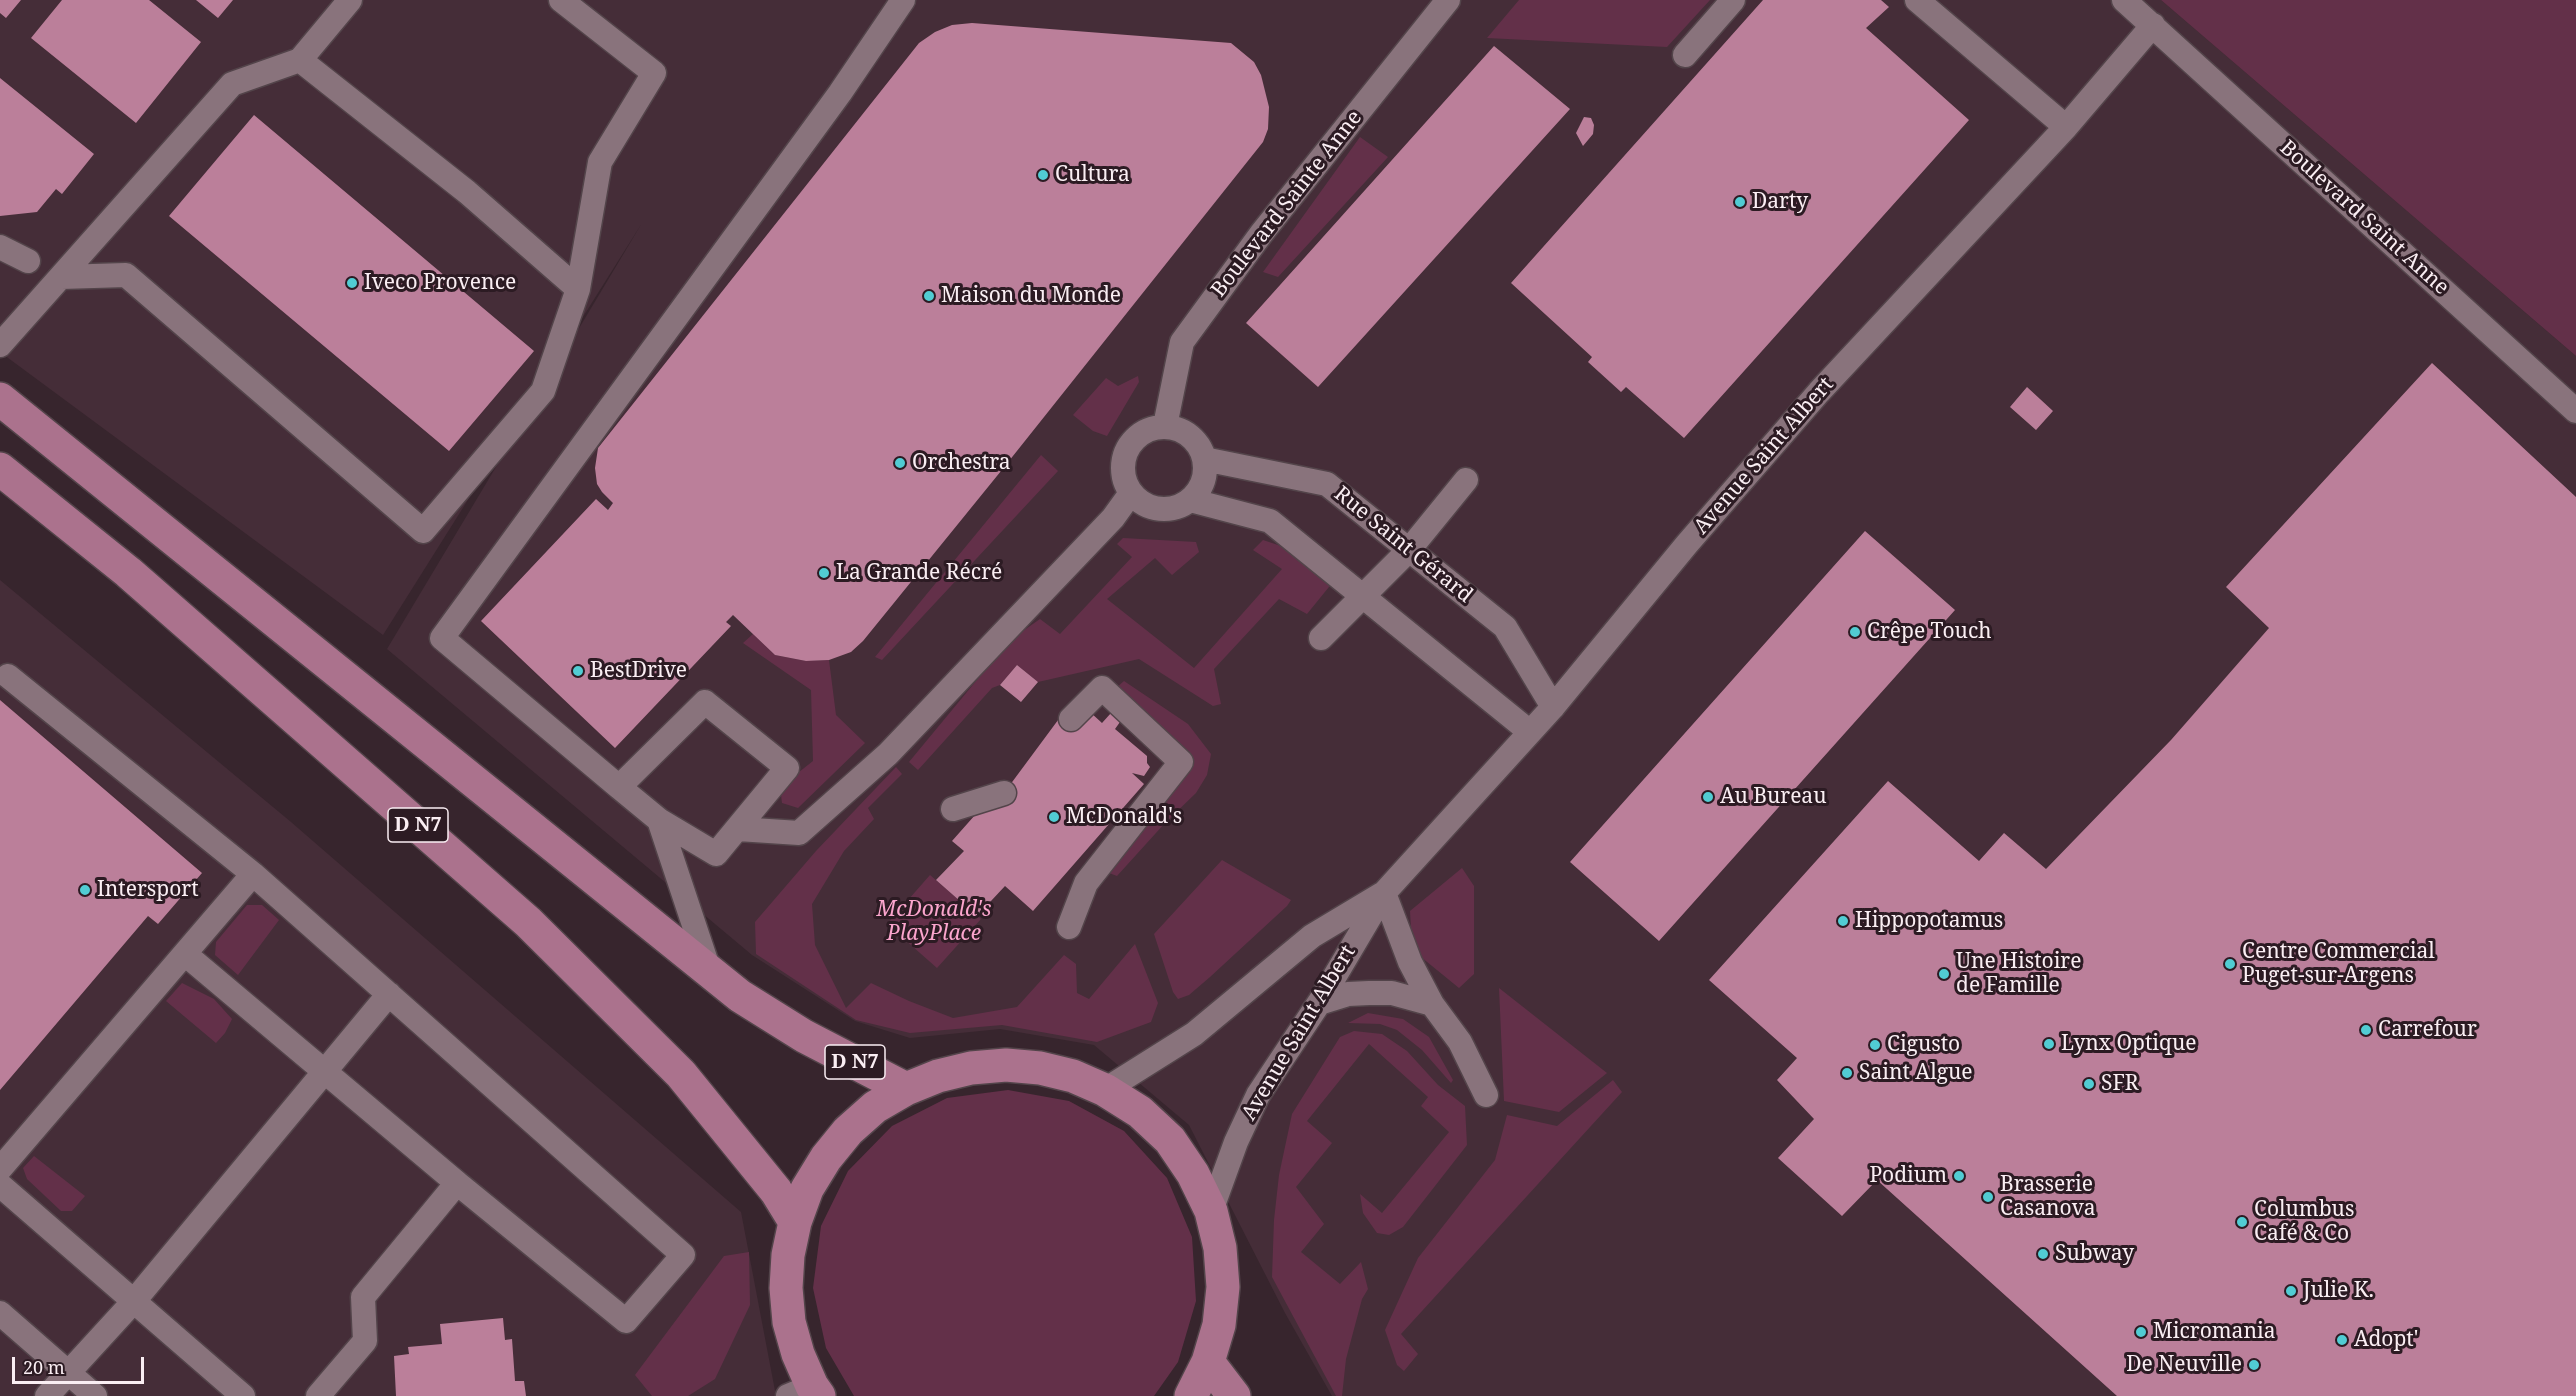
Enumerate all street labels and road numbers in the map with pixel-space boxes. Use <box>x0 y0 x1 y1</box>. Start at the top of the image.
street label: Boulevard Sainte Anne <box>1206 106 1368 302</box>
street label: Boulevard Saint Anne <box>2274 135 2454 301</box>
street label: Avenue Saint Albert <box>1689 372 1839 540</box>
street label: Rue Saint Gérard <box>1329 482 1477 608</box>
road number: D N7 <box>388 808 448 842</box>
street label: Avenue Saint Albert <box>1237 941 1361 1125</box>
road number: D N7 <box>825 1045 885 1079</box>

